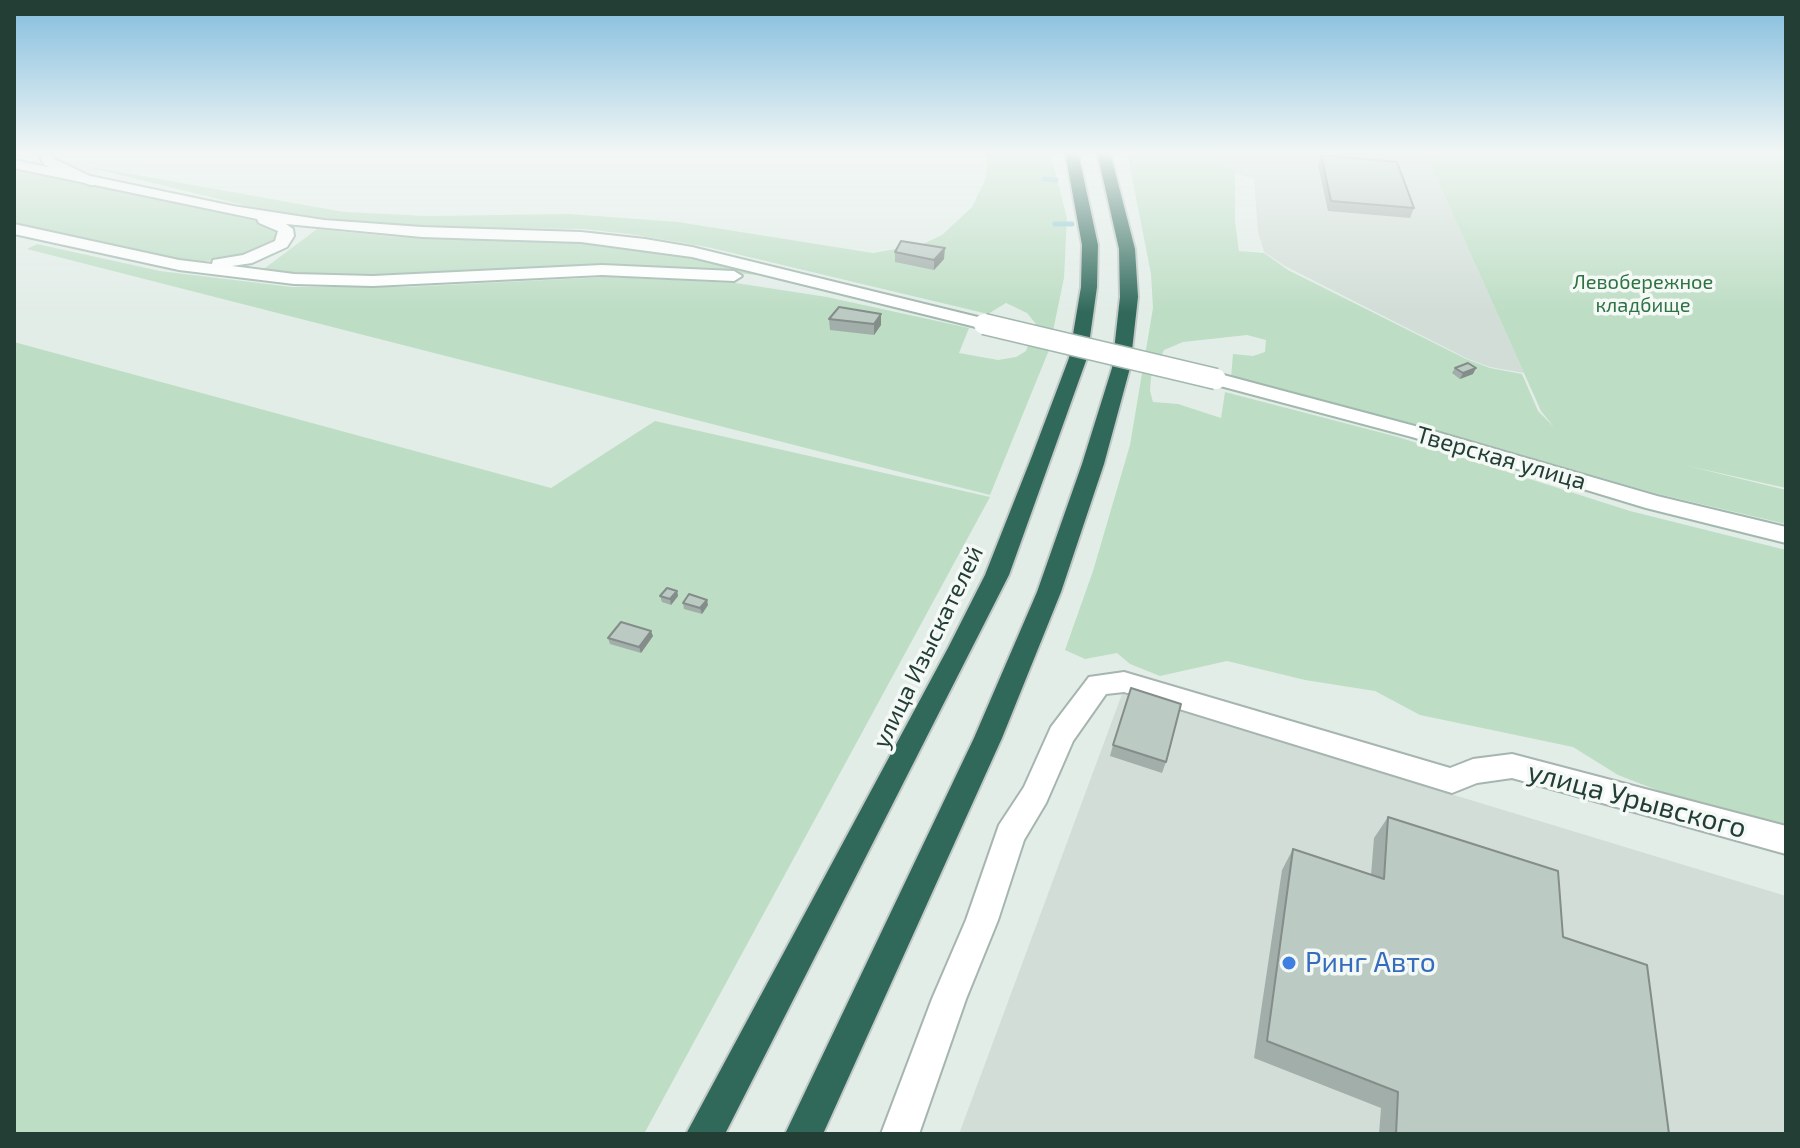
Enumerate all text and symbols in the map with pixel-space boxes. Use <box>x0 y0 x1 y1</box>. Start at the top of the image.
park label: Левобережное кладбище <box>1573 270 1713 317</box>
street label: Тверская улица <box>1413 420 1589 496</box>
street label: улица Изыскателей <box>867 541 989 753</box>
street label: улица Урывского <box>1524 755 1750 845</box>
place label: Ринг Авто <box>1305 946 1436 980</box>
marker: Ринг Авто <box>1280 954 1298 972</box>

